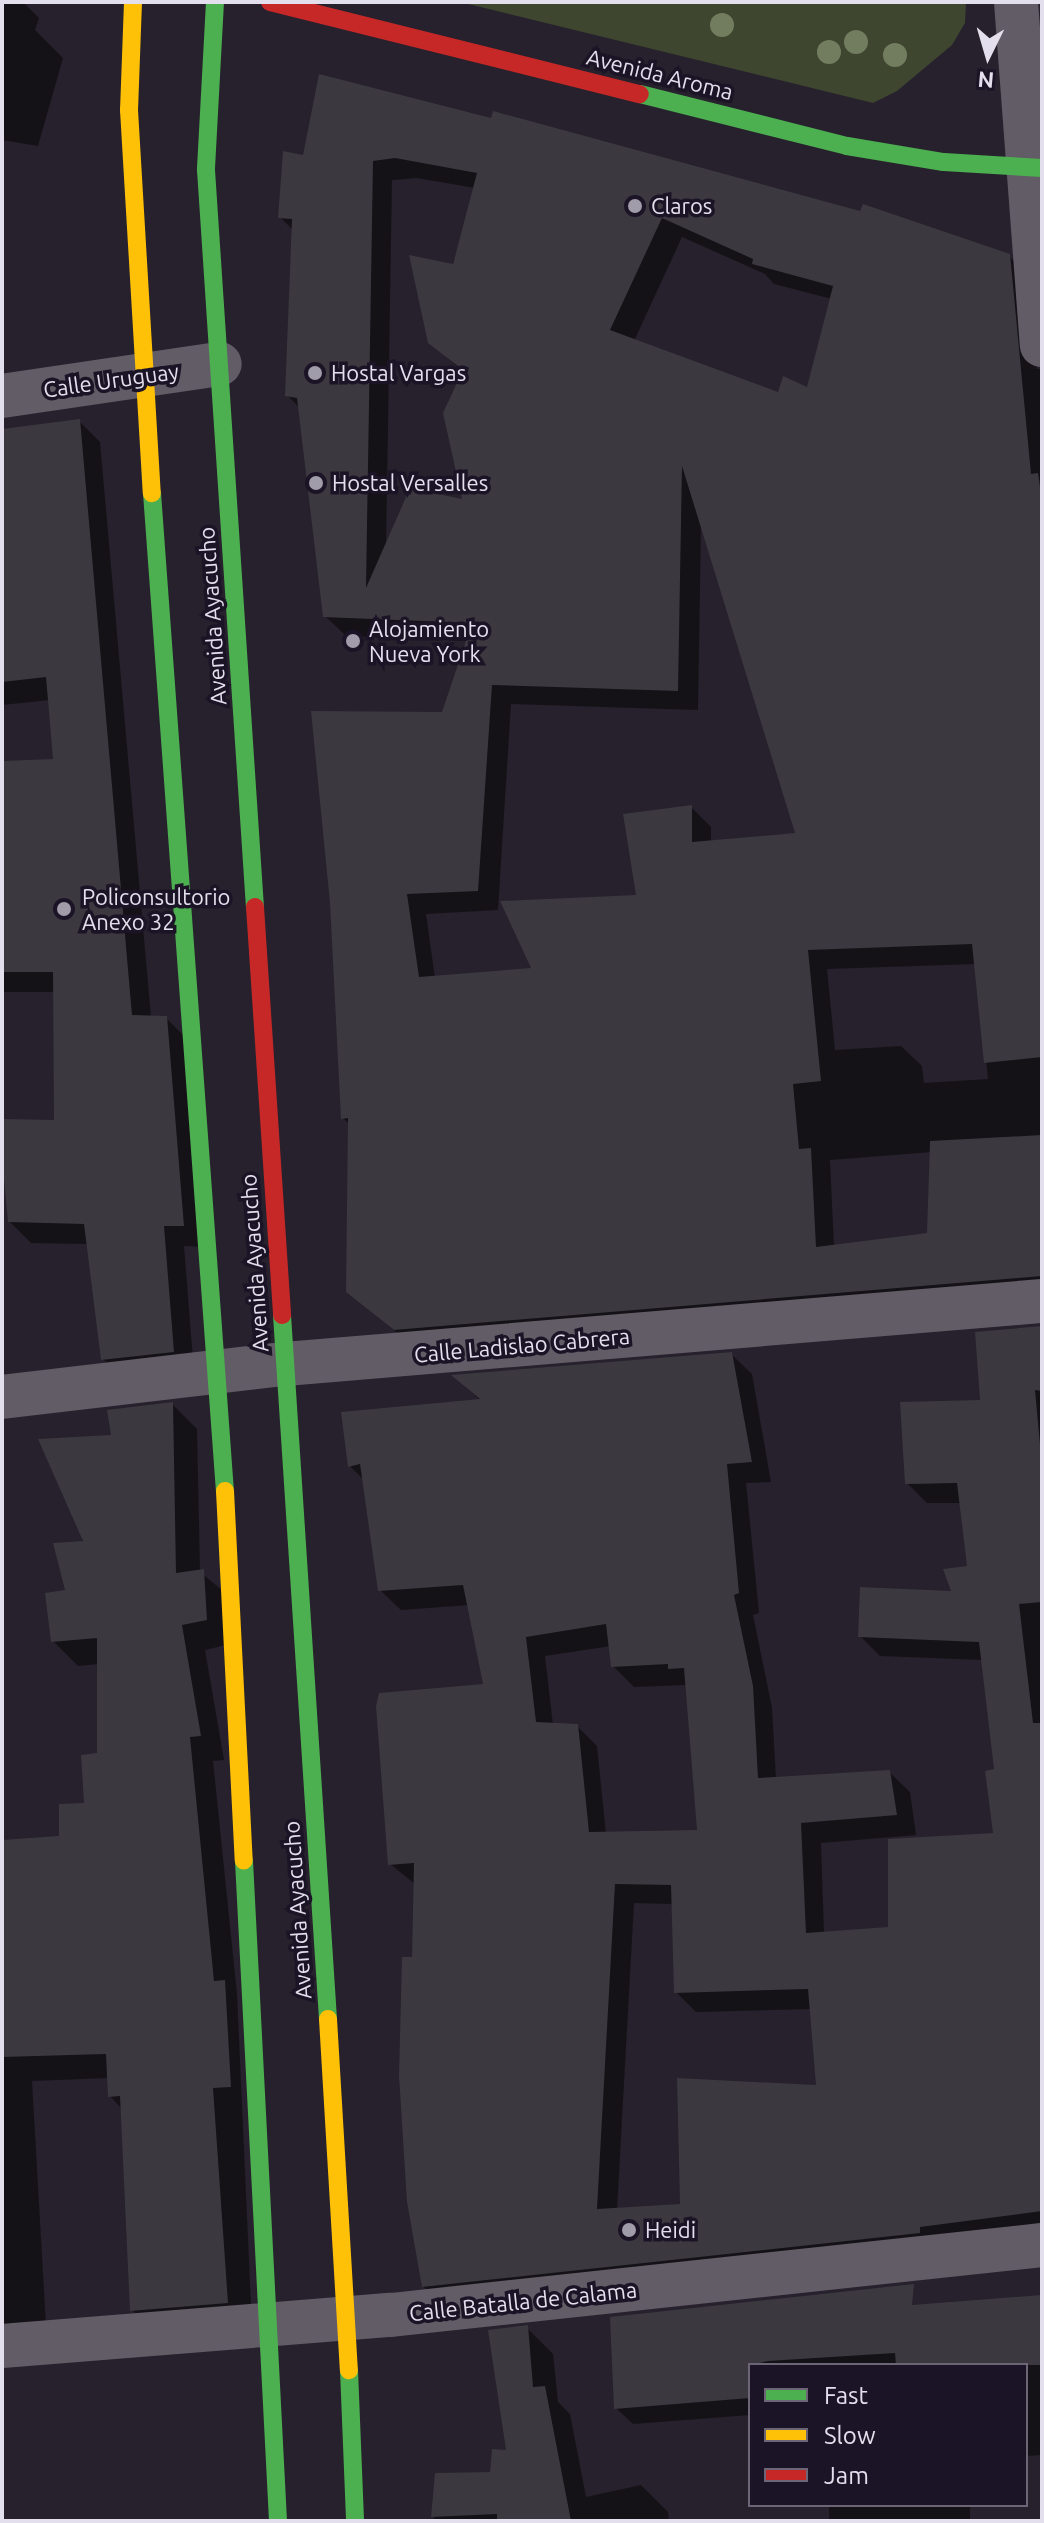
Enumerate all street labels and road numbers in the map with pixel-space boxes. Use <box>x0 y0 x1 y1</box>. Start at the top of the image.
street label: Avenida Aroma <box>584 43 736 105</box>
street label: Calle Uruguay <box>42 357 180 403</box>
street label: Avenida Ayacucho <box>193 526 231 706</box>
street label: Avenida Ayacucho <box>235 1173 273 1353</box>
street label: Calle Ladislao Cabrera <box>413 1322 631 1368</box>
street label: Avenida Ayacucho <box>278 1820 316 2000</box>
street label: Calle Batalla de Calama <box>408 2276 638 2326</box>

